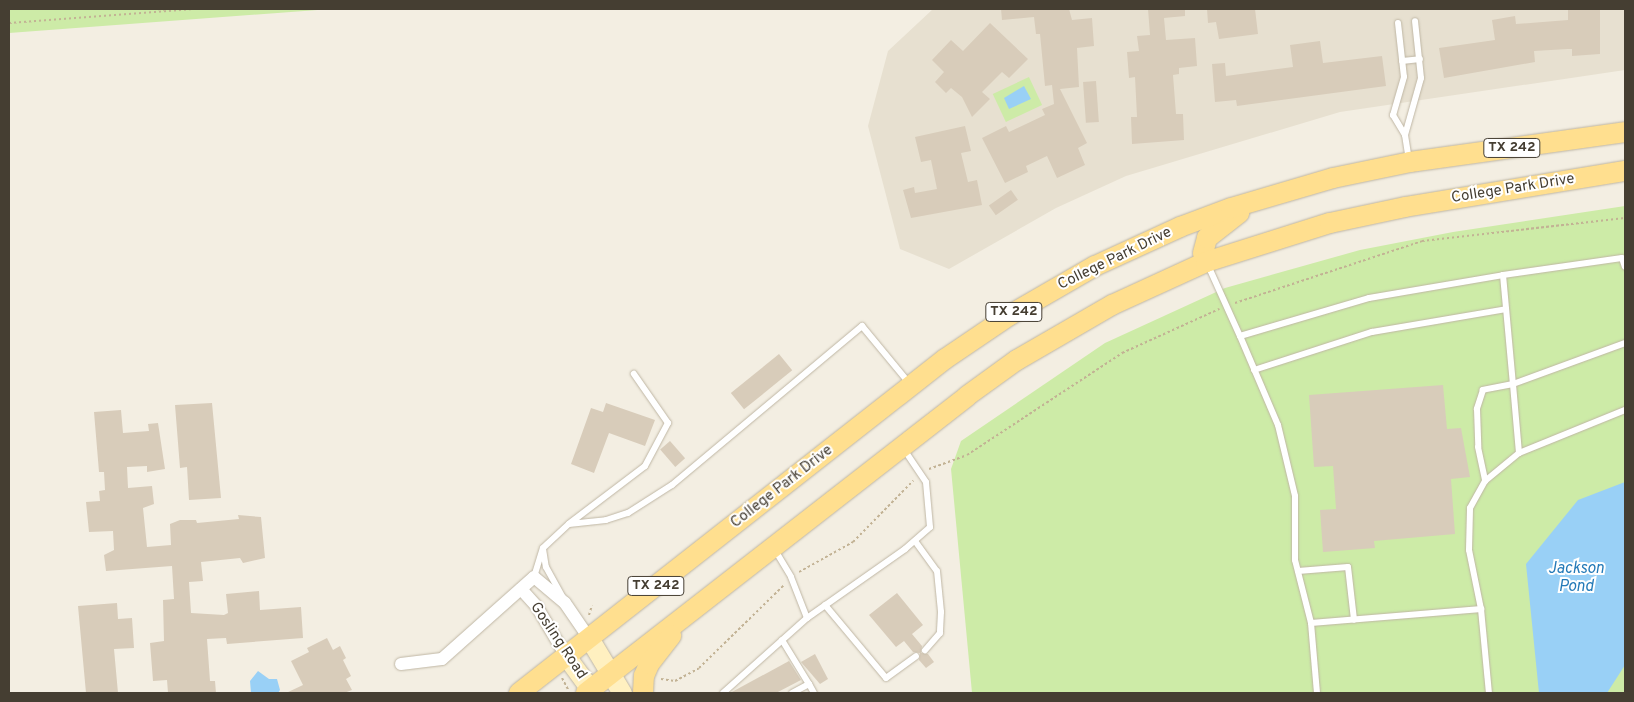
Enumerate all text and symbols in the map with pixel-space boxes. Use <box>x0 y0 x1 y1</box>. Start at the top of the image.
road number: TX 242 <box>1483 136 1541 160</box>
street label: College Park Drive <box>1450 170 1576 208</box>
street label: College Park Drive <box>1055 224 1175 294</box>
road number: TX 242 <box>985 300 1043 324</box>
street label: College Park Drive <box>727 442 837 532</box>
water label: Jackson Pond <box>1548 559 1604 597</box>
road number: TX 242 <box>627 574 685 598</box>
street label: Gosling Road <box>526 599 590 683</box>

